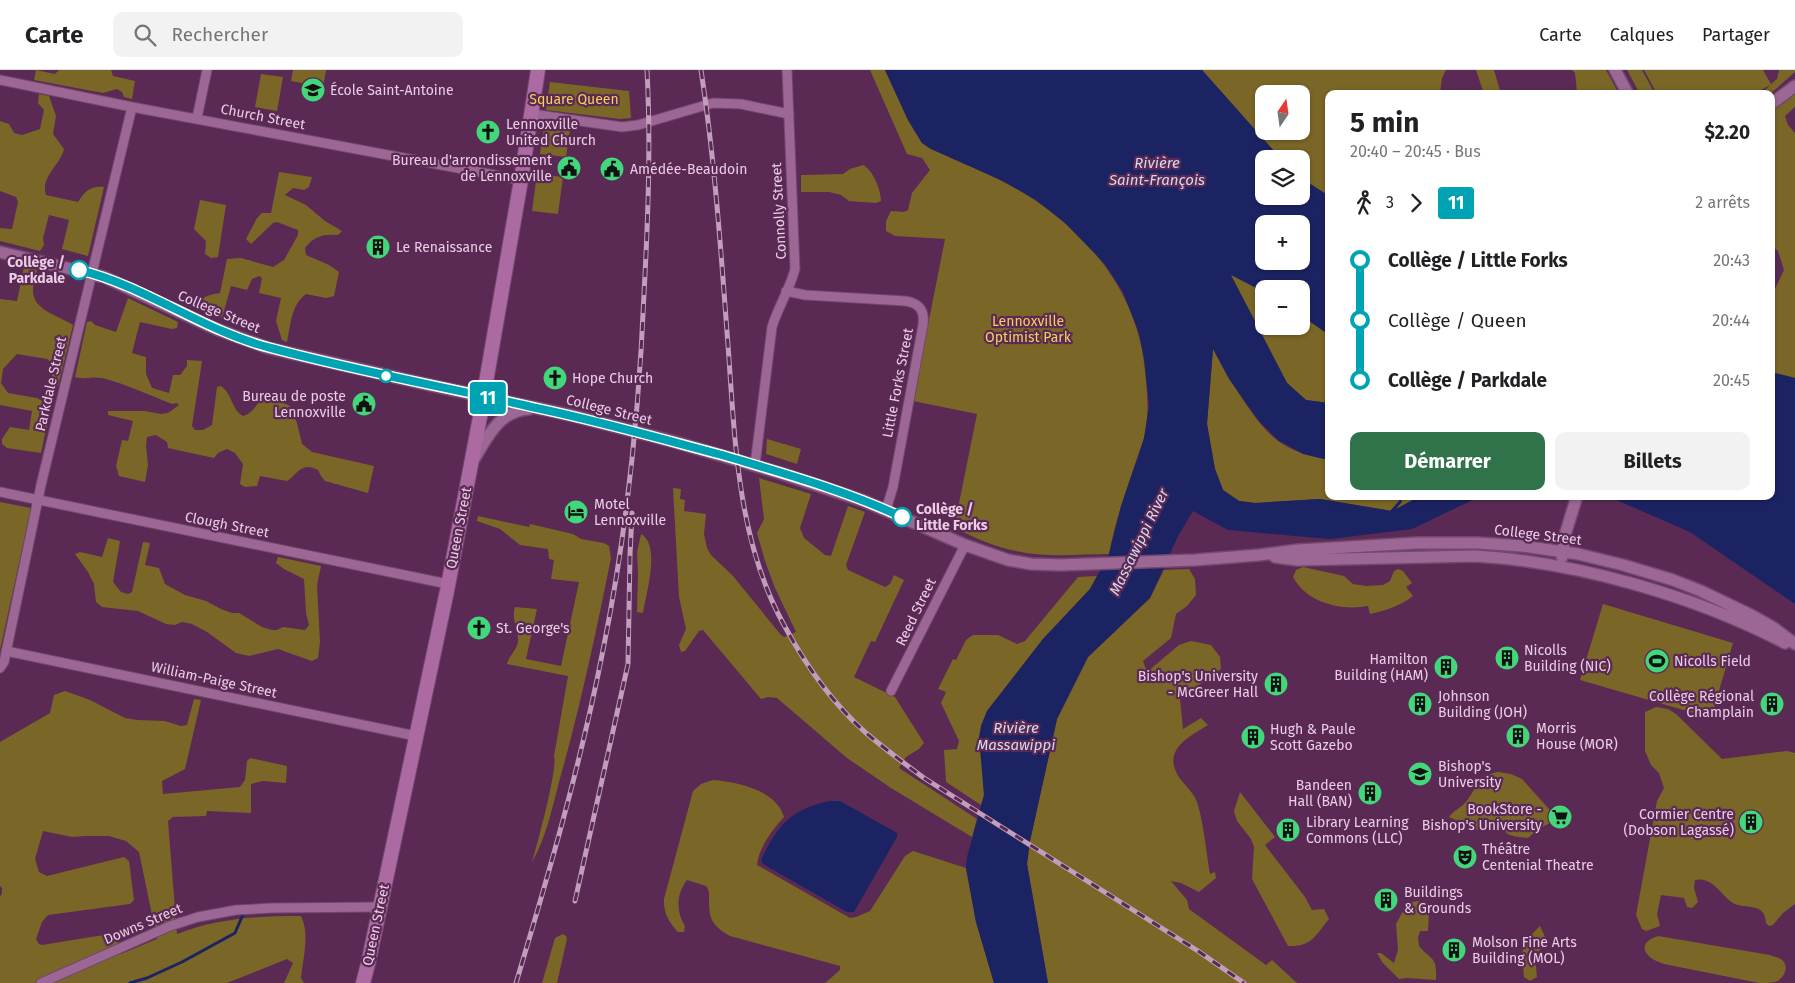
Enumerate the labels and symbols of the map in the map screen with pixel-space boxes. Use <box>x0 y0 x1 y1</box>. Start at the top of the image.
school or university icon: École Saint-Antoine <box>300 77 326 103</box>
place label: École Saint-Antoine <box>330 81 454 99</box>
north arrow <box>1255 85 1310 140</box>
park label: Square Queen <box>529 91 619 108</box>
street label: Church Street <box>219 100 308 134</box>
place label: Lennoxville United Church <box>506 116 596 149</box>
church icon: Lennoxville United Church <box>475 119 501 145</box>
place label: Bureau d'arrondissement de Lennoxville <box>392 152 553 185</box>
water label: Rivière Saint-François <box>1108 154 1205 189</box>
public building icon: Bureau d'arrondissement de Lennoxville <box>556 155 582 181</box>
public building icon: Amédée-Beaudoin <box>599 156 625 182</box>
place label: Amédée-Beaudoin <box>630 161 747 178</box>
street label: Connolly Street <box>768 161 790 260</box>
building icon: Le Renaissance <box>365 234 391 260</box>
place label: Le Renaissance <box>396 239 492 256</box>
place label: Collège / Parkdale <box>7 254 65 287</box>
marker: Collège / Parkdale <box>69 260 89 280</box>
street label: College Street <box>175 287 264 337</box>
park label: Lennoxville Optimist Park <box>985 313 1072 346</box>
street label: Little Forks Street <box>879 326 917 439</box>
street label: Parkdale Street <box>32 334 70 433</box>
church icon: Hope Church <box>542 365 568 391</box>
unlabelled marker <box>379 369 393 383</box>
place label: Hope Church <box>572 370 653 387</box>
line badge: 11 <box>466 382 510 414</box>
place label: Bureau de poste Lennoxville <box>242 388 346 421</box>
public building icon: Bureau de poste Lennoxville <box>351 391 377 417</box>
street label: College Street <box>564 391 655 429</box>
street label: Queen Street <box>443 485 475 570</box>
water label: Massawippi River <box>1105 485 1173 598</box>
place label: Motel Lennoxville <box>594 496 666 529</box>
hotel icon: Motel Lennoxville <box>563 499 589 525</box>
place label: Collège / Little Forks <box>916 501 988 534</box>
marker: Collège / Little Forks <box>892 507 912 527</box>
street label: Clough Street <box>184 509 271 542</box>
street label: College Street <box>1493 521 1584 549</box>
street label: Reed Street <box>892 574 940 649</box>
church icon: St. George's <box>466 615 492 641</box>
place label: St. George's <box>496 620 570 637</box>
place label: Nicolls Building (NIC) <box>1524 642 1611 675</box>
building icon: Nicolls Building (NIC) <box>1494 645 1520 671</box>
sports icon: Nicolls Field <box>1644 648 1670 674</box>
place label: Hamilton Building (HAM) <box>1334 651 1428 684</box>
place label: Nicolls Field <box>1674 653 1751 670</box>
building icon: Hamilton Building (HAM) <box>1433 654 1459 680</box>
street label: William-Paige Street <box>150 658 279 702</box>
place label: Bishop's University - McGreer Hall <box>1138 668 1258 701</box>
building icon: Bishop's University - McGreer Hall <box>1263 671 1289 697</box>
place label: Johnson Building (JOH) <box>1438 688 1527 721</box>
place label: Collège Régional Champlain <box>1649 688 1754 721</box>
building icon: Johnson Building (JOH) <box>1407 691 1433 717</box>
building icon: Collège Régional Champlain <box>1759 691 1785 717</box>
water label: Rivière Massawippi <box>977 719 1055 754</box>
place label: Morris House (MOR) <box>1536 720 1618 753</box>
place label: Hugh & Paule Scott Gazebo <box>1270 721 1356 754</box>
building icon: Morris House (MOR) <box>1505 723 1531 749</box>
building icon: Hugh & Paule Scott Gazebo <box>1240 724 1266 750</box>
place label: Bishop's University <box>1438 758 1502 791</box>
school or university icon: Bishop's University <box>1407 761 1433 787</box>
place label: Bandeen Hall (BAN) <box>1288 777 1352 810</box>
building icon: Bandeen Hall (BAN) <box>1357 780 1383 806</box>
place label: BookStore - Bishop's University <box>1422 801 1542 834</box>
supermarket icon: BookStore - Bishop's University <box>1547 804 1573 830</box>
place label: Cormier Centre (Dobson Lagassé) <box>1623 806 1734 839</box>
building icon: Cormier Centre (Dobson Lagassé) <box>1738 809 1764 835</box>
place label: Library Learning Commons (LLC) <box>1306 814 1409 847</box>
building icon: Library Learning Commons (LLC) <box>1275 817 1301 843</box>
place label: Théâtre Centenial Theatre <box>1482 841 1594 874</box>
theatre icon: Théâtre Centenial Theatre <box>1452 844 1478 870</box>
street label: Queen Street <box>359 882 393 967</box>
place label: Buildings & Grounds <box>1404 884 1472 917</box>
building icon: Buildings & Grounds <box>1373 887 1399 913</box>
street label: Downs Street <box>101 899 186 948</box>
place label: Molson Fine Arts Building (MOL) <box>1472 934 1577 967</box>
building icon: Molson Fine Arts Building (MOL) <box>1441 937 1467 963</box>

